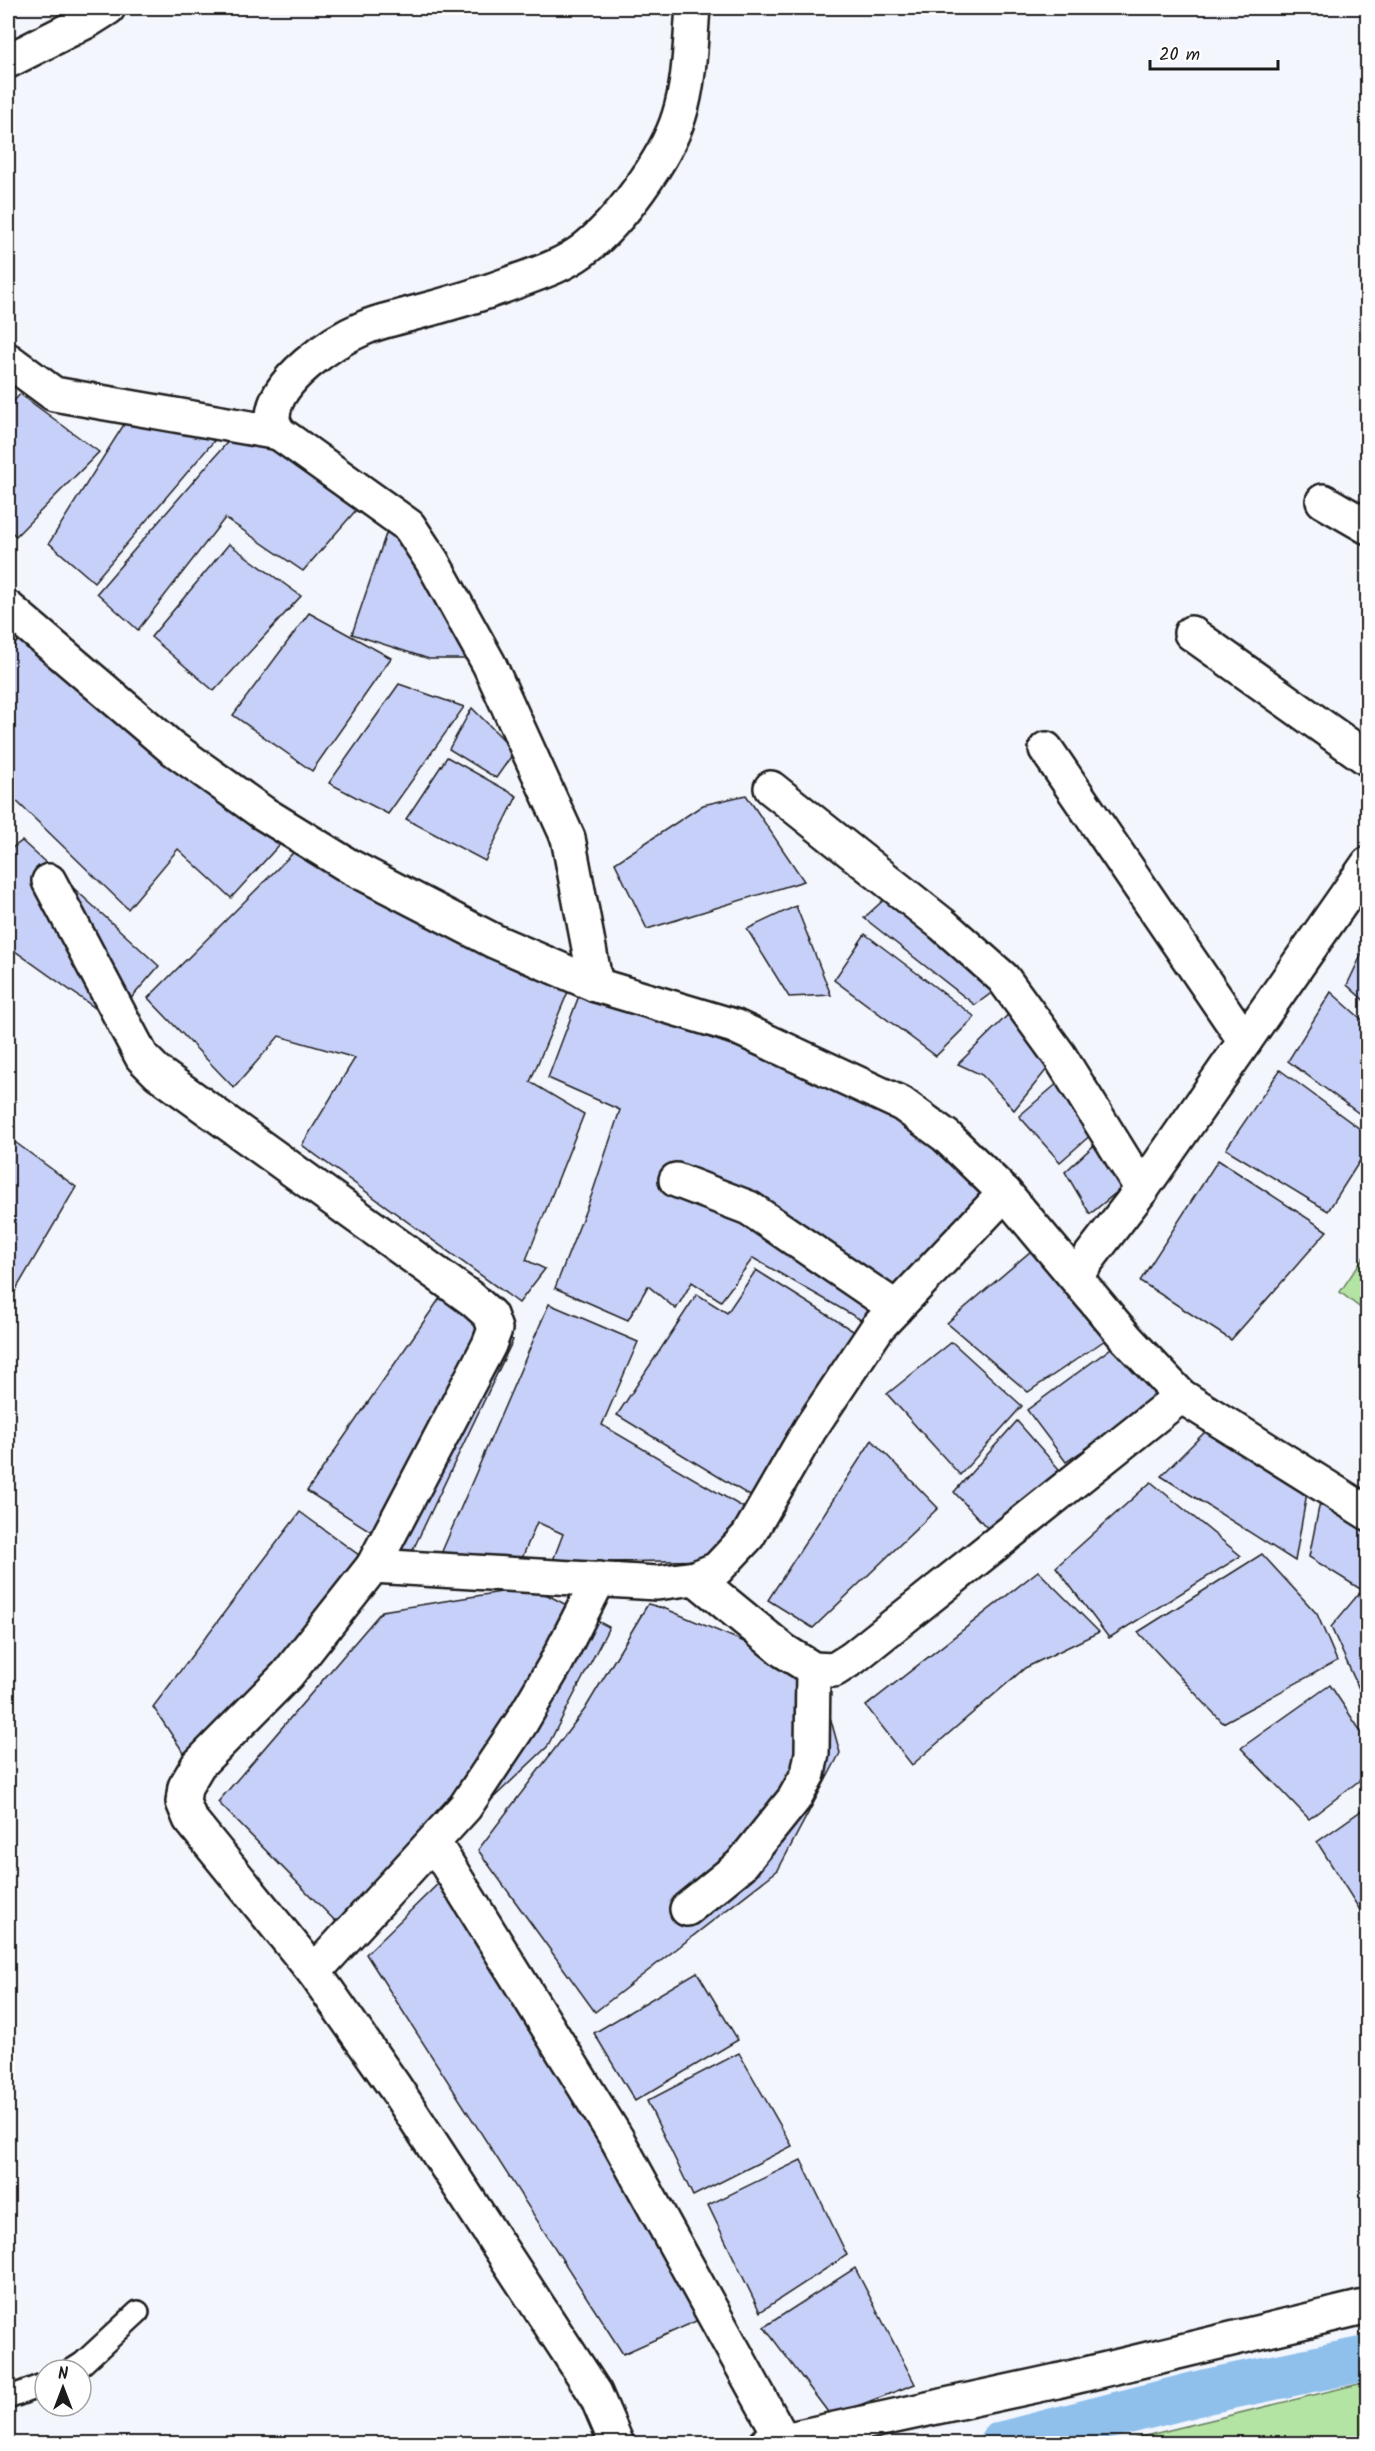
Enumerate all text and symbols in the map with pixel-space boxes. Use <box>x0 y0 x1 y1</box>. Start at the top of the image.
scale bar <box>1150 33 1278 71</box>
text: 20 m <box>1159 41 1200 70</box>
north arrow <box>33 2358 93 2418</box>
text: N <box>58 2362 68 2387</box>

